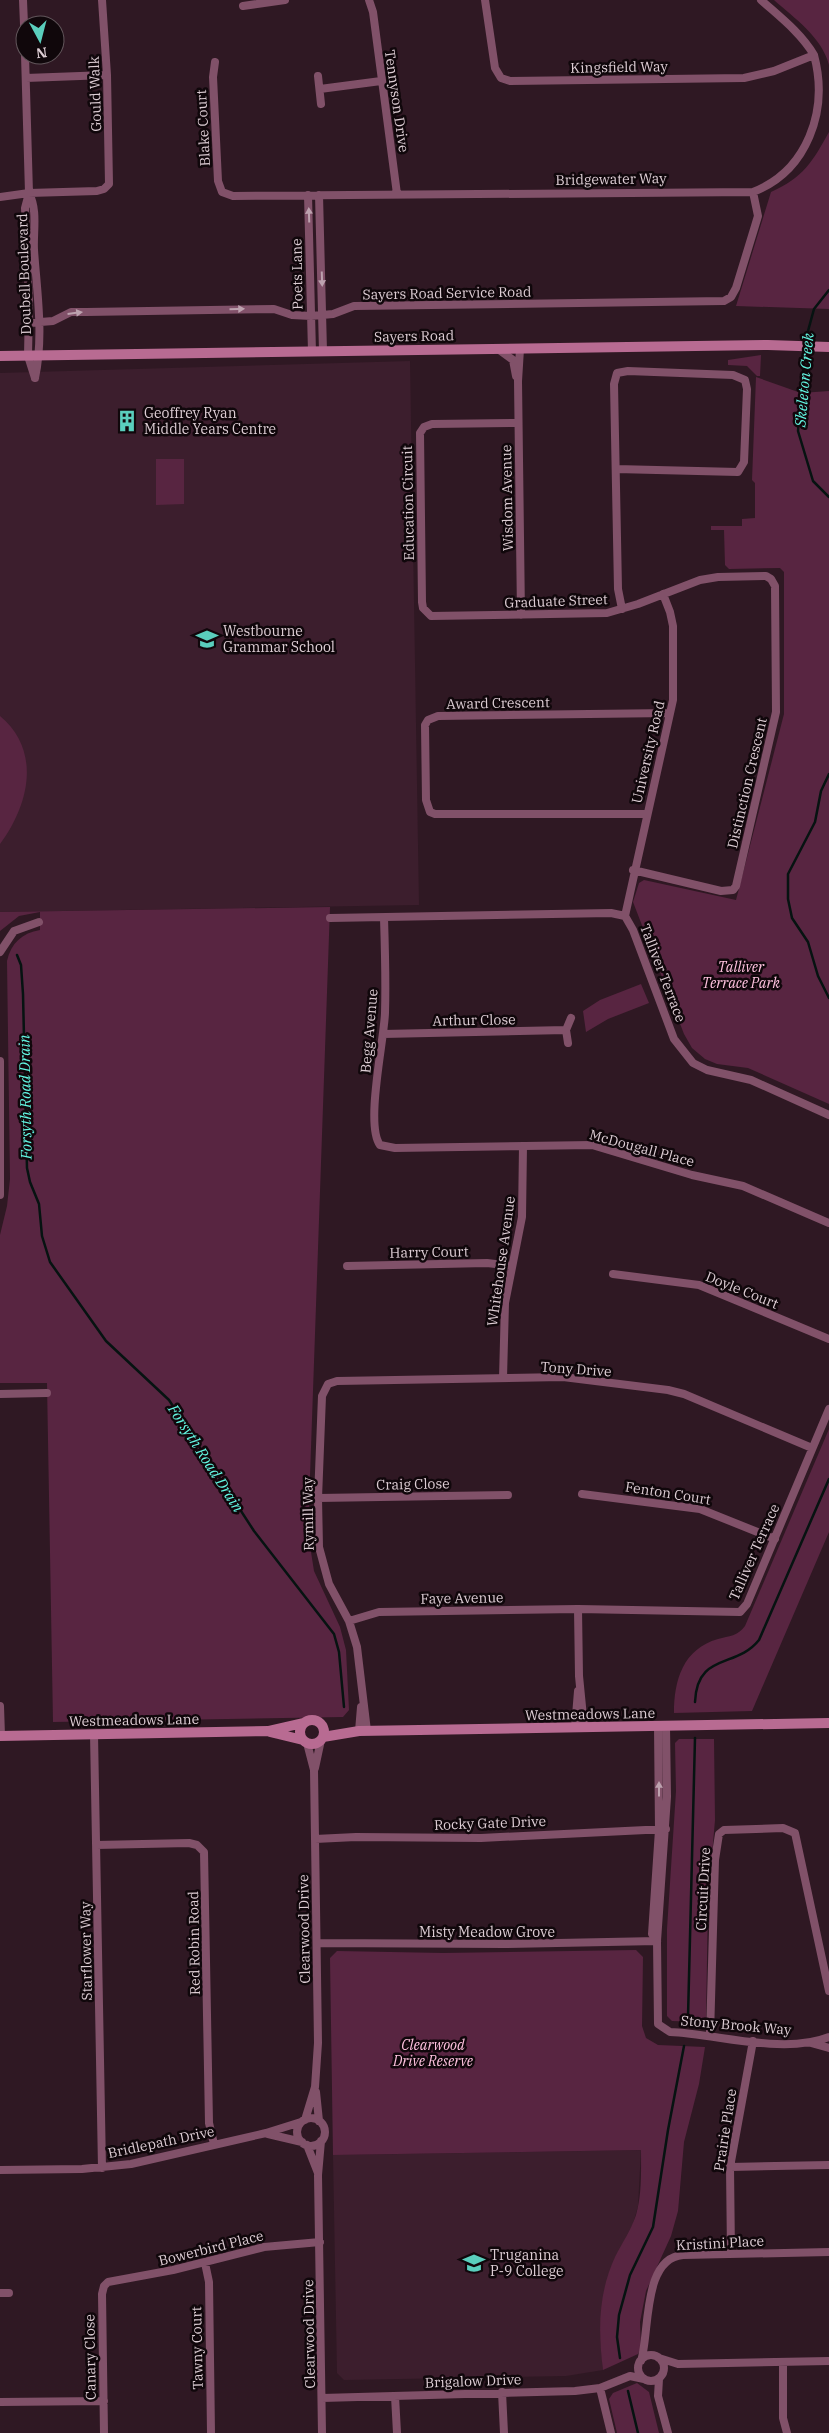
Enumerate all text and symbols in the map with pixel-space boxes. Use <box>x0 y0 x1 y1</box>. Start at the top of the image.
north arrow <box>15 15 65 65</box>
text: N <box>35 43 48 63</box>
street label: Tennyson Drive <box>381 49 413 153</box>
street label: Gould Walk <box>85 55 105 132</box>
street label: Kingsfield Way <box>570 57 668 77</box>
street label: Blake Court <box>192 89 214 167</box>
street label: Bridgewater Way <box>555 169 667 189</box>
one-way arrow <box>304 207 312 223</box>
street label: Doubell Boulevard <box>13 213 35 335</box>
street label: Poets Lane <box>287 238 307 310</box>
one-way arrow <box>318 271 326 287</box>
street label: Sayers Road Service Road <box>362 283 532 303</box>
one-way arrow <box>229 305 245 313</box>
one-way arrow <box>67 309 83 317</box>
street label: Sayers Road <box>374 326 455 346</box>
water label: Skeleton Creek <box>790 332 818 429</box>
place label: Geoffrey Ryan Middle Years Centre <box>144 404 276 438</box>
building icon: Geoffrey Ryan Middle Years Centre <box>114 408 140 434</box>
street label: Wisdom Avenue <box>497 444 517 552</box>
street label: Education Circuit <box>398 445 418 561</box>
street label: Graduate Street <box>504 590 608 612</box>
place label: Westbourne Grammar School <box>223 622 335 656</box>
school or university icon: Westbourne Grammar School <box>194 626 220 652</box>
street label: Award Crescent <box>446 693 550 713</box>
street label: University Road <box>627 698 669 805</box>
street label: Distinction Crescent <box>723 716 771 850</box>
street label: Talliver Terrace <box>636 921 690 1025</box>
park label: Talliver Terrace Park <box>702 958 781 992</box>
street label: Begg Avenue <box>356 988 382 1074</box>
street label: Arthur Close <box>432 1010 516 1030</box>
water label: Forsyth Road Drain <box>14 1034 36 1161</box>
street label: McDougall Place <box>588 1125 696 1171</box>
street label: Whitehouse Avenue <box>483 1195 519 1327</box>
street label: Harry Court <box>389 1242 469 1262</box>
street label: Doyle Court <box>703 1267 781 1313</box>
street label: Tony Drive <box>540 1358 612 1380</box>
water label: Forsyth Road Drain <box>164 1400 248 1516</box>
street label: Craig Close <box>376 1474 450 1494</box>
street label: Rymill Way <box>298 1476 318 1551</box>
street label: Fenton Court <box>624 1477 712 1509</box>
street label: Talliver Terrace <box>725 1501 783 1603</box>
street label: Faye Avenue <box>420 1588 504 1608</box>
street label: Westmeadows Lane <box>525 1704 655 1724</box>
street label: Westmeadows Lane <box>69 1710 199 1730</box>
one-way arrow <box>655 1781 663 1797</box>
street label: Rocky Gate Drive <box>434 1812 546 1834</box>
street label: Circuit Drive <box>692 1847 714 1931</box>
street label: Clearwood Drive <box>294 1874 314 1984</box>
street label: Red Robin Road <box>184 1890 204 1995</box>
street label: Starflower Way <box>76 1901 96 2001</box>
street label: Misty Meadow Grove <box>419 1923 555 1941</box>
street label: Stony Brook Way <box>680 2011 793 2039</box>
park label: Clearwood Drive Reserve <box>392 2036 474 2070</box>
street label: Prairie Place <box>710 2087 740 2173</box>
street label: Bridlepath Drive <box>106 2122 216 2162</box>
street label: Bowerbird Place <box>157 2226 265 2270</box>
street label: Kristini Place <box>675 2232 765 2254</box>
place label: Truganina P-9 College <box>490 2246 564 2280</box>
school or university icon: Truganina P-9 College <box>461 2250 487 2276</box>
street label: Clearwood Drive <box>299 2279 319 2389</box>
street label: Tawny Court <box>187 2306 207 2390</box>
street label: Canary Close <box>80 2314 100 2400</box>
street label: Brigalow Drive <box>424 2370 522 2392</box>

